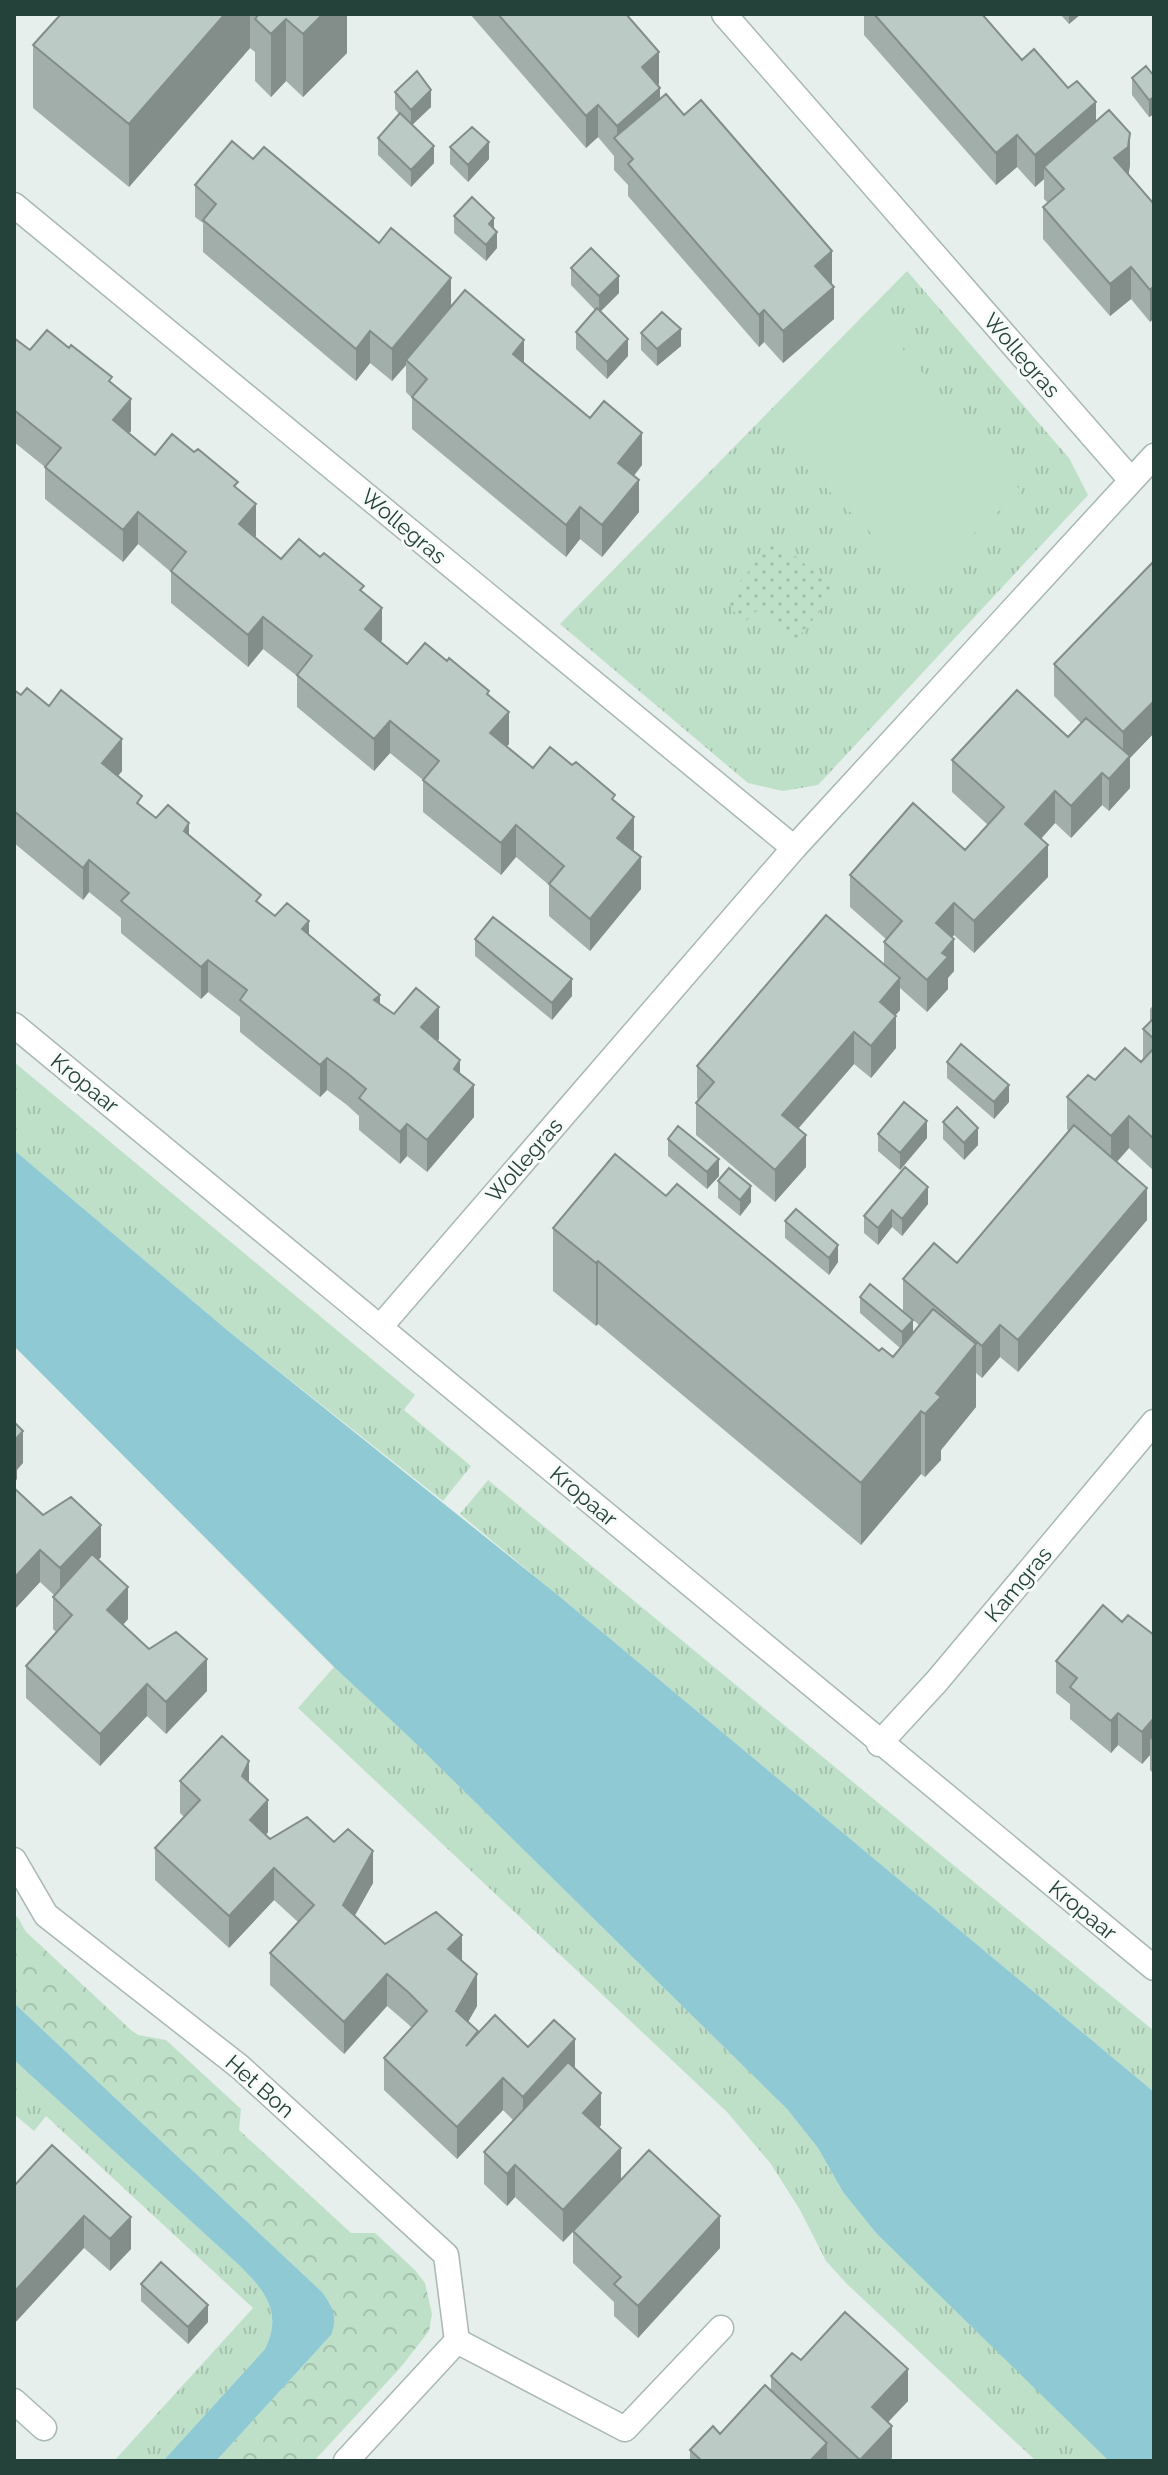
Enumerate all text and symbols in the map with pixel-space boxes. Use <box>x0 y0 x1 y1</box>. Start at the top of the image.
street label: Wollegras <box>978 307 1066 403</box>
street label: Wollegras <box>356 483 452 569</box>
street label: Kropaar <box>46 1048 124 1118</box>
street label: Wollegras <box>480 1112 568 1208</box>
street label: Kropaar <box>545 1460 623 1532</box>
street label: Kamgras <box>979 1541 1057 1627</box>
street label: Kropaar <box>1044 1875 1122 1945</box>
street label: Het Bon <box>220 2049 300 2123</box>

